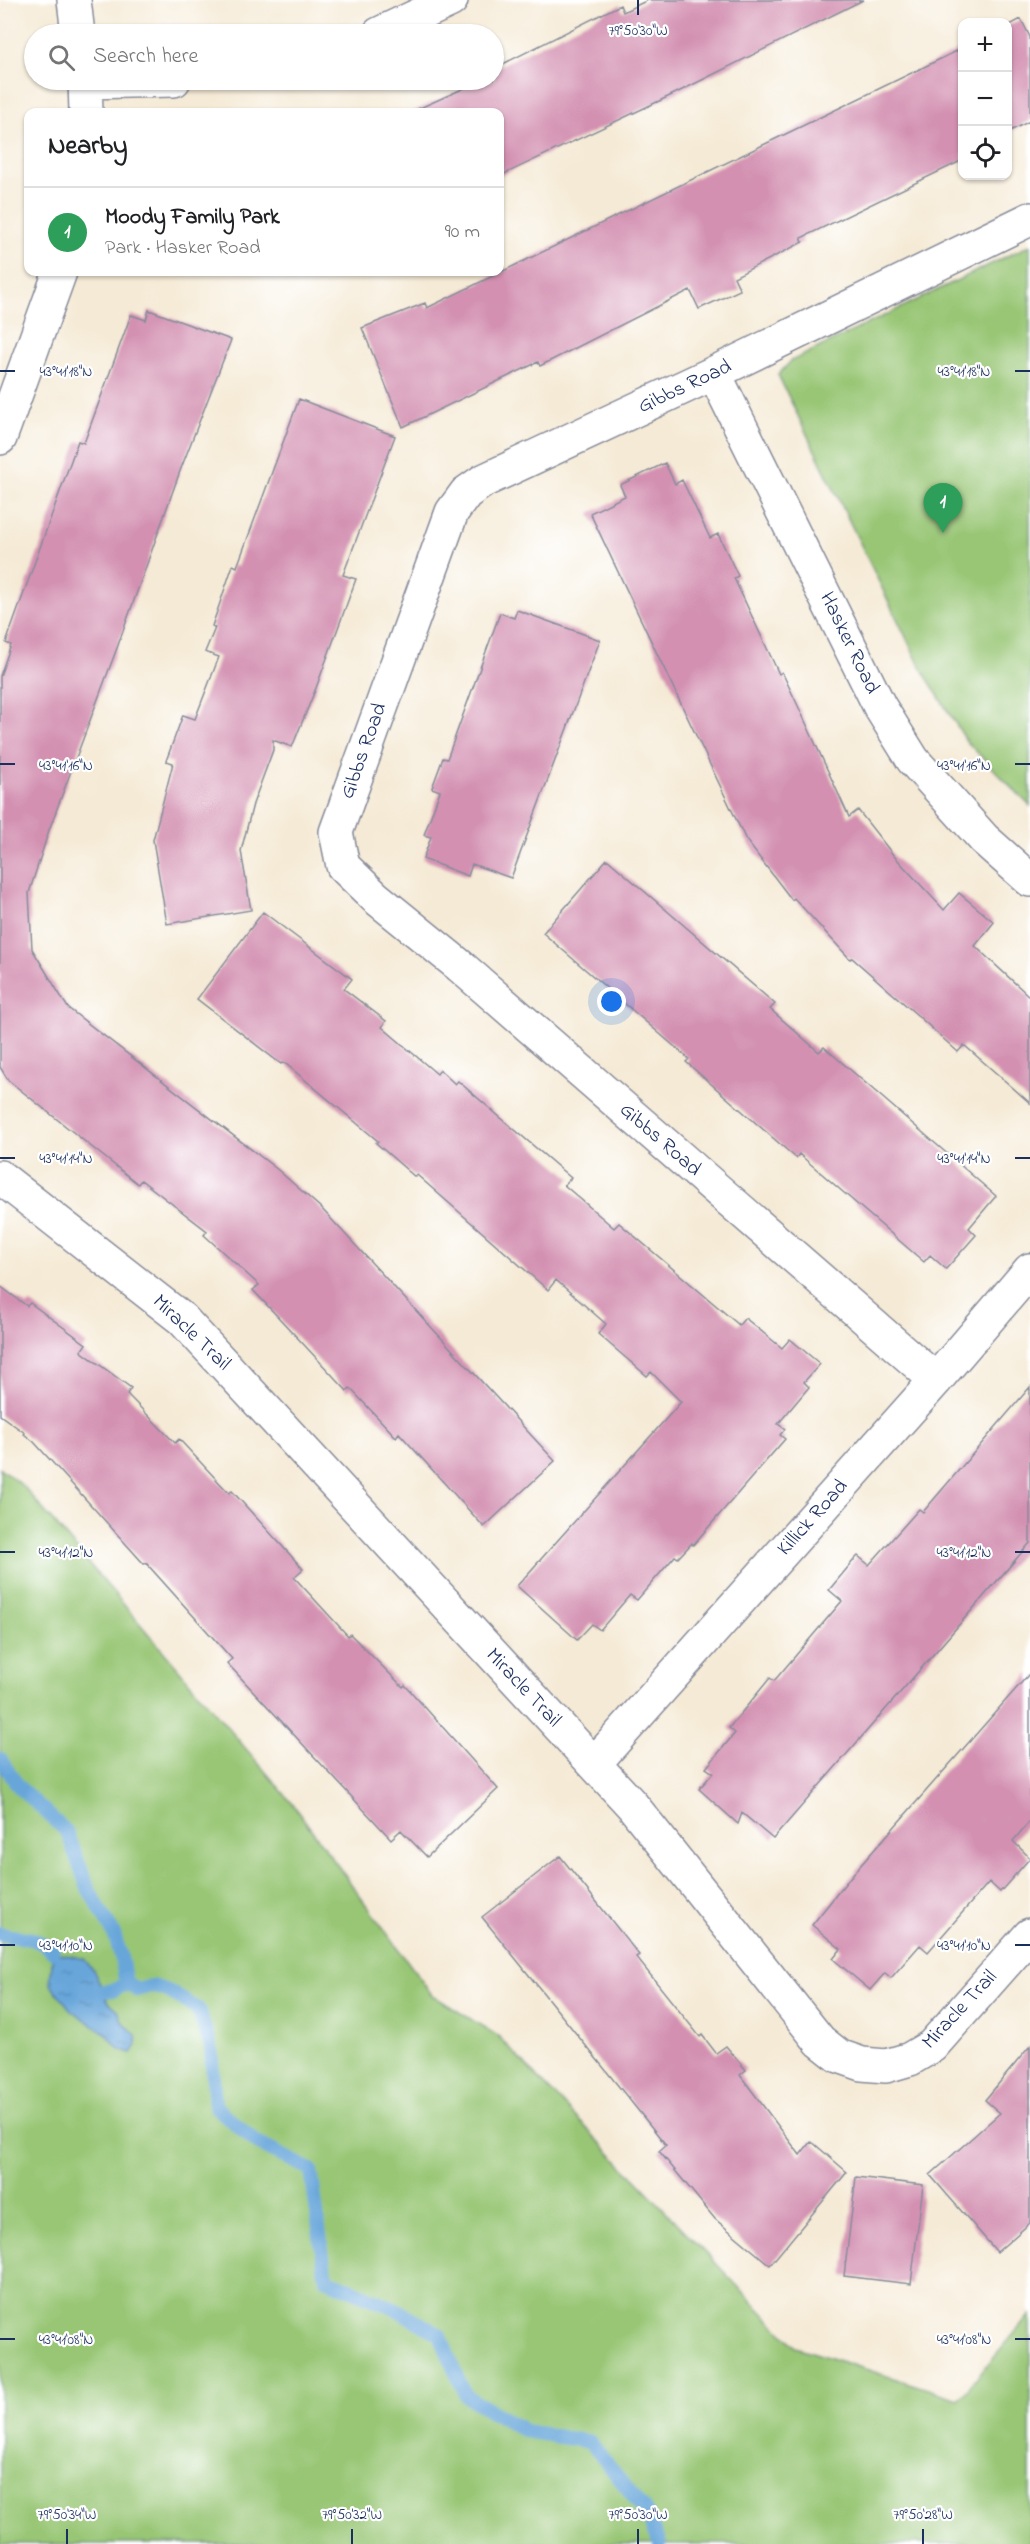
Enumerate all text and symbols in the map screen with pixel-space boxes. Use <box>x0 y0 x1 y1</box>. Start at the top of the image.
map controls <box>958 18 1012 180</box>
button: + <box>958 18 1012 72</box>
text: 79°50'30"W <box>608 20 668 42</box>
search box <box>24 24 504 90</box>
icon: search <box>45 41 78 74</box>
text: Search here <box>93 41 198 73</box>
button: − <box>958 72 1012 126</box>
button: locate <box>958 126 1012 180</box>
text: Nearby <box>48 128 127 166</box>
text: Moody Family Park <box>105 202 280 234</box>
text: 1 <box>64 218 71 247</box>
text: 90 m <box>445 218 480 247</box>
text: Park · Hasker Road <box>105 234 260 263</box>
street label: Gibbs Road <box>633 352 737 422</box>
text: 43°41'18"N <box>40 361 92 383</box>
text: 43°41'18"N <box>938 361 990 383</box>
pin: 1 <box>924 484 962 533</box>
street label: Hasker Road <box>811 587 887 699</box>
street label: Gibbs Road <box>333 699 395 803</box>
text: 43°41'16"N <box>39 755 93 777</box>
text: 43°41'16"N <box>937 755 991 777</box>
your location <box>597 987 626 1016</box>
street label: Gibbs Road <box>612 1096 708 1184</box>
text: 43°41'14"N <box>39 1148 93 1170</box>
text: 43°41'14"N <box>937 1148 991 1170</box>
street label: Miracle Trail <box>145 1288 237 1378</box>
street label: Killick Road <box>770 1473 856 1563</box>
text: 43°41'12"N <box>39 1542 93 1564</box>
text: 43°41'12"N <box>937 1542 991 1564</box>
street label: Miracle Trail <box>478 1642 568 1734</box>
text: 43°41'10"N <box>39 1935 93 1957</box>
text: 43°41'10"N <box>937 1935 991 1957</box>
street label: Miracle Trail <box>915 1964 1005 2056</box>
text: 43°41'08"N <box>39 2329 93 2351</box>
text: 43°41'08"N <box>937 2329 991 2351</box>
text: 79°50'34"W <box>38 2504 96 2526</box>
text: 79°50'32"W <box>322 2504 382 2526</box>
text: 79°50'30"W <box>608 2504 668 2526</box>
text: 79°50'28"W <box>893 2504 953 2526</box>

